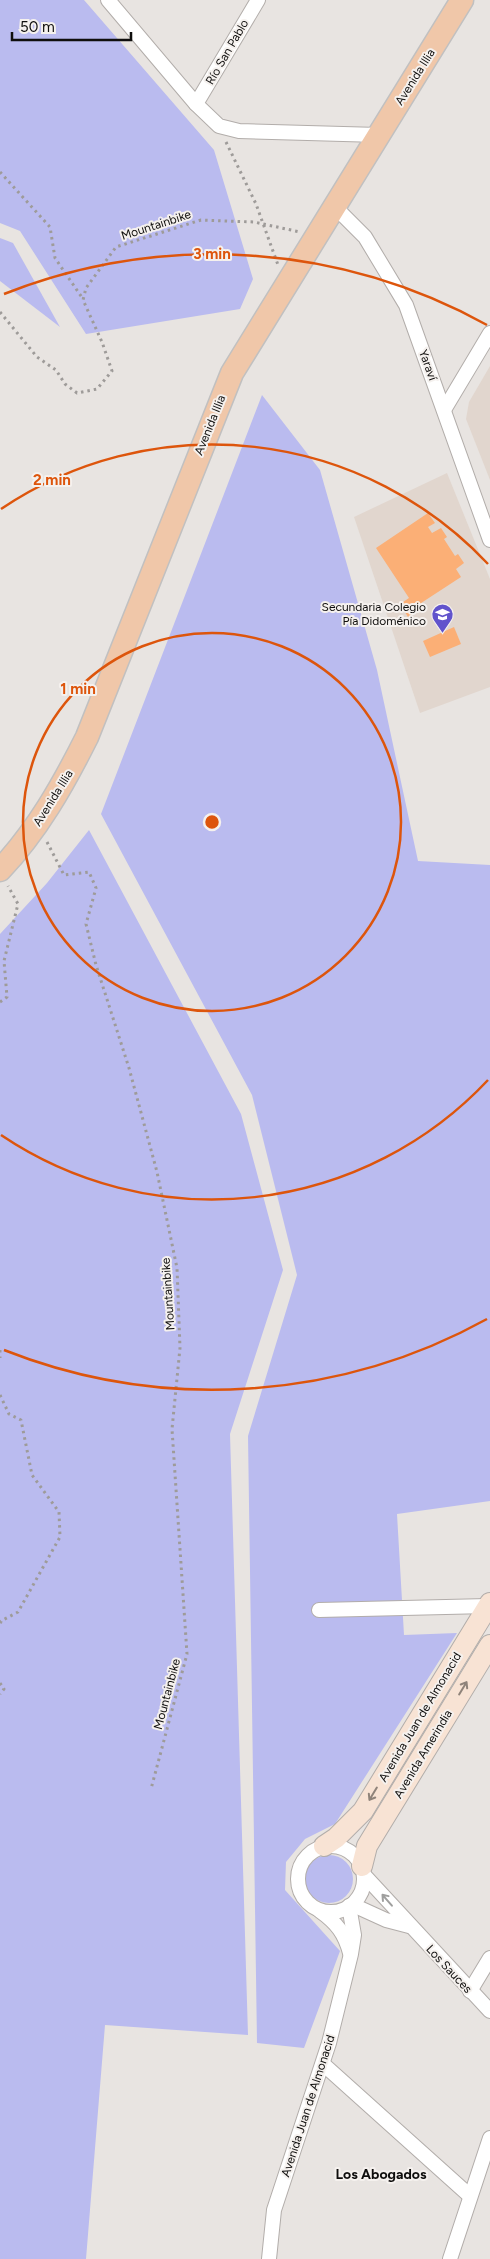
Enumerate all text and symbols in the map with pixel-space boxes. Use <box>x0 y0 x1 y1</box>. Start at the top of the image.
scale bar <box>12 10 131 42</box>
street label: Río San Pablo <box>203 17 251 87</box>
text: 50 m <box>20 18 55 36</box>
street label: Avenida Illia <box>392 46 438 108</box>
street label: Mountainbike <box>119 207 193 243</box>
text: 3 min <box>193 245 231 263</box>
street label: Yaraví <box>416 348 440 383</box>
street label: Avenida Illia <box>192 393 228 457</box>
text: 2 min <box>33 471 71 489</box>
place label: Secundaria Colegio Pía Didoménico <box>322 600 426 628</box>
school or university icon: Secundaria Colegio Pía Didoménico <box>430 602 454 633</box>
text: 1 min <box>60 680 96 698</box>
street label: Avenida Illia <box>30 767 76 829</box>
centre of rings <box>203 813 221 831</box>
street label: Mountainbike <box>158 1257 178 1331</box>
street label: Avenida Juan de Almonacid <box>376 1650 464 1784</box>
street label: Mountainbike <box>151 1657 183 1731</box>
one-way arrow <box>459 1681 469 1695</box>
street label: Avenida Amerindia <box>391 1707 455 1801</box>
one-way arrow <box>368 1786 378 1800</box>
one-way arrow <box>382 1894 393 1907</box>
street label: Los Sauces <box>423 1942 475 1996</box>
street label: Avenida Juan de Almonacid <box>278 2033 338 2179</box>
district label: Los Abogados <box>336 2166 427 2183</box>

